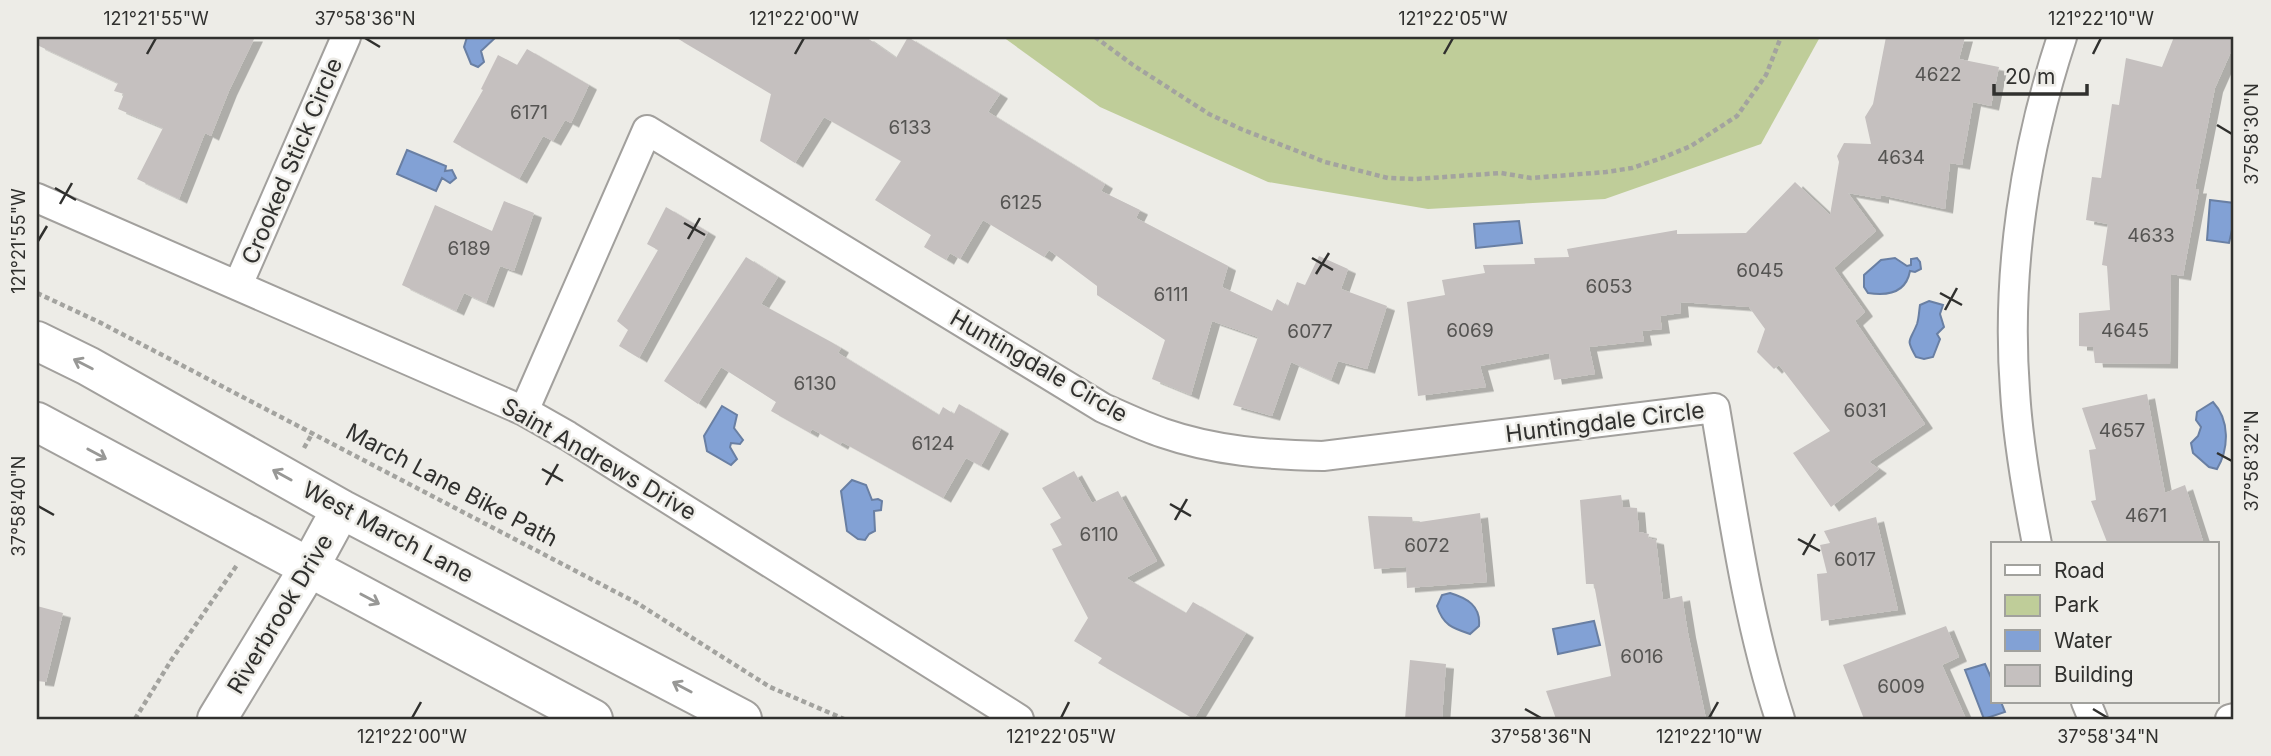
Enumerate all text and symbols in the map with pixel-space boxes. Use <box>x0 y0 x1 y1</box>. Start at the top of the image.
text: 121°21'55"W <box>103 8 209 29</box>
text: 37°58'36"N <box>314 8 416 29</box>
text: 121°22'00"W <box>749 8 859 29</box>
text: 121°22'05"W <box>1398 8 1508 29</box>
text: 121°22'10"W <box>2048 8 2154 29</box>
scale bar <box>1994 52 2087 96</box>
street label: Crooked Stick Circle <box>236 54 348 268</box>
house number: 4622 <box>1914 63 1962 86</box>
text: 20 m <box>2005 64 2055 89</box>
text: 37°58'30"N <box>2241 83 2262 185</box>
house number: 6171 <box>510 101 548 124</box>
house number: 6133 <box>889 116 931 139</box>
house number: 4634 <box>1877 146 1925 169</box>
text: 121°21'55"W <box>8 188 29 294</box>
house number: 6125 <box>1000 191 1042 214</box>
house number: 4633 <box>2127 224 2175 247</box>
house number: 6189 <box>447 237 491 260</box>
house number: 6045 <box>1736 259 1784 282</box>
house number: 6053 <box>1585 275 1633 298</box>
house number: 6111 <box>1154 283 1188 306</box>
street label: Huntingdale Circle <box>945 304 1133 428</box>
house number: 6069 <box>1446 319 1494 342</box>
house number: 4645 <box>2101 319 2149 342</box>
house number: 6077 <box>1287 320 1333 343</box>
one-way arrow <box>73 357 94 371</box>
house number: 6130 <box>793 372 837 395</box>
street label: Saint Andrews Drive <box>497 392 701 526</box>
street label: Huntingdale Circle <box>1504 396 1706 448</box>
house number: 6031 <box>1843 399 1887 422</box>
text: 37°58'32"N <box>2241 410 2262 512</box>
street label: March Lane Bike Path <box>341 417 563 553</box>
house number: 4657 <box>2099 419 2145 442</box>
house number: 6124 <box>911 432 955 455</box>
one-way arrow <box>86 447 107 461</box>
text: 37°58'40"N <box>8 456 29 556</box>
one-way arrow <box>272 468 293 481</box>
street label: West March Lane <box>298 475 478 589</box>
house number: 4671 <box>2125 504 2167 527</box>
house number: 6110 <box>1079 523 1119 546</box>
street label: Riverbrook Drive <box>221 529 339 699</box>
house number: 6072 <box>1404 534 1450 557</box>
legend <box>1991 542 2218 704</box>
house number: 6017 <box>1834 548 1876 571</box>
text: Road <box>2054 558 2105 583</box>
one-way arrow <box>359 592 379 606</box>
text: Park <box>2054 592 2099 617</box>
text: Water <box>2054 628 2112 653</box>
house number: 6016 <box>1620 645 1664 668</box>
text: Building <box>2054 662 2134 687</box>
house number: 6009 <box>1877 675 1925 698</box>
one-way arrow <box>672 680 693 694</box>
text: 121°22'00"W <box>357 726 467 747</box>
text: 121°22'05"W <box>1006 726 1116 747</box>
text: 37°58'36"N <box>1490 726 1592 747</box>
text: 121°22'10"W <box>1656 726 1762 747</box>
text: 37°58'34"N <box>2057 726 2159 747</box>

